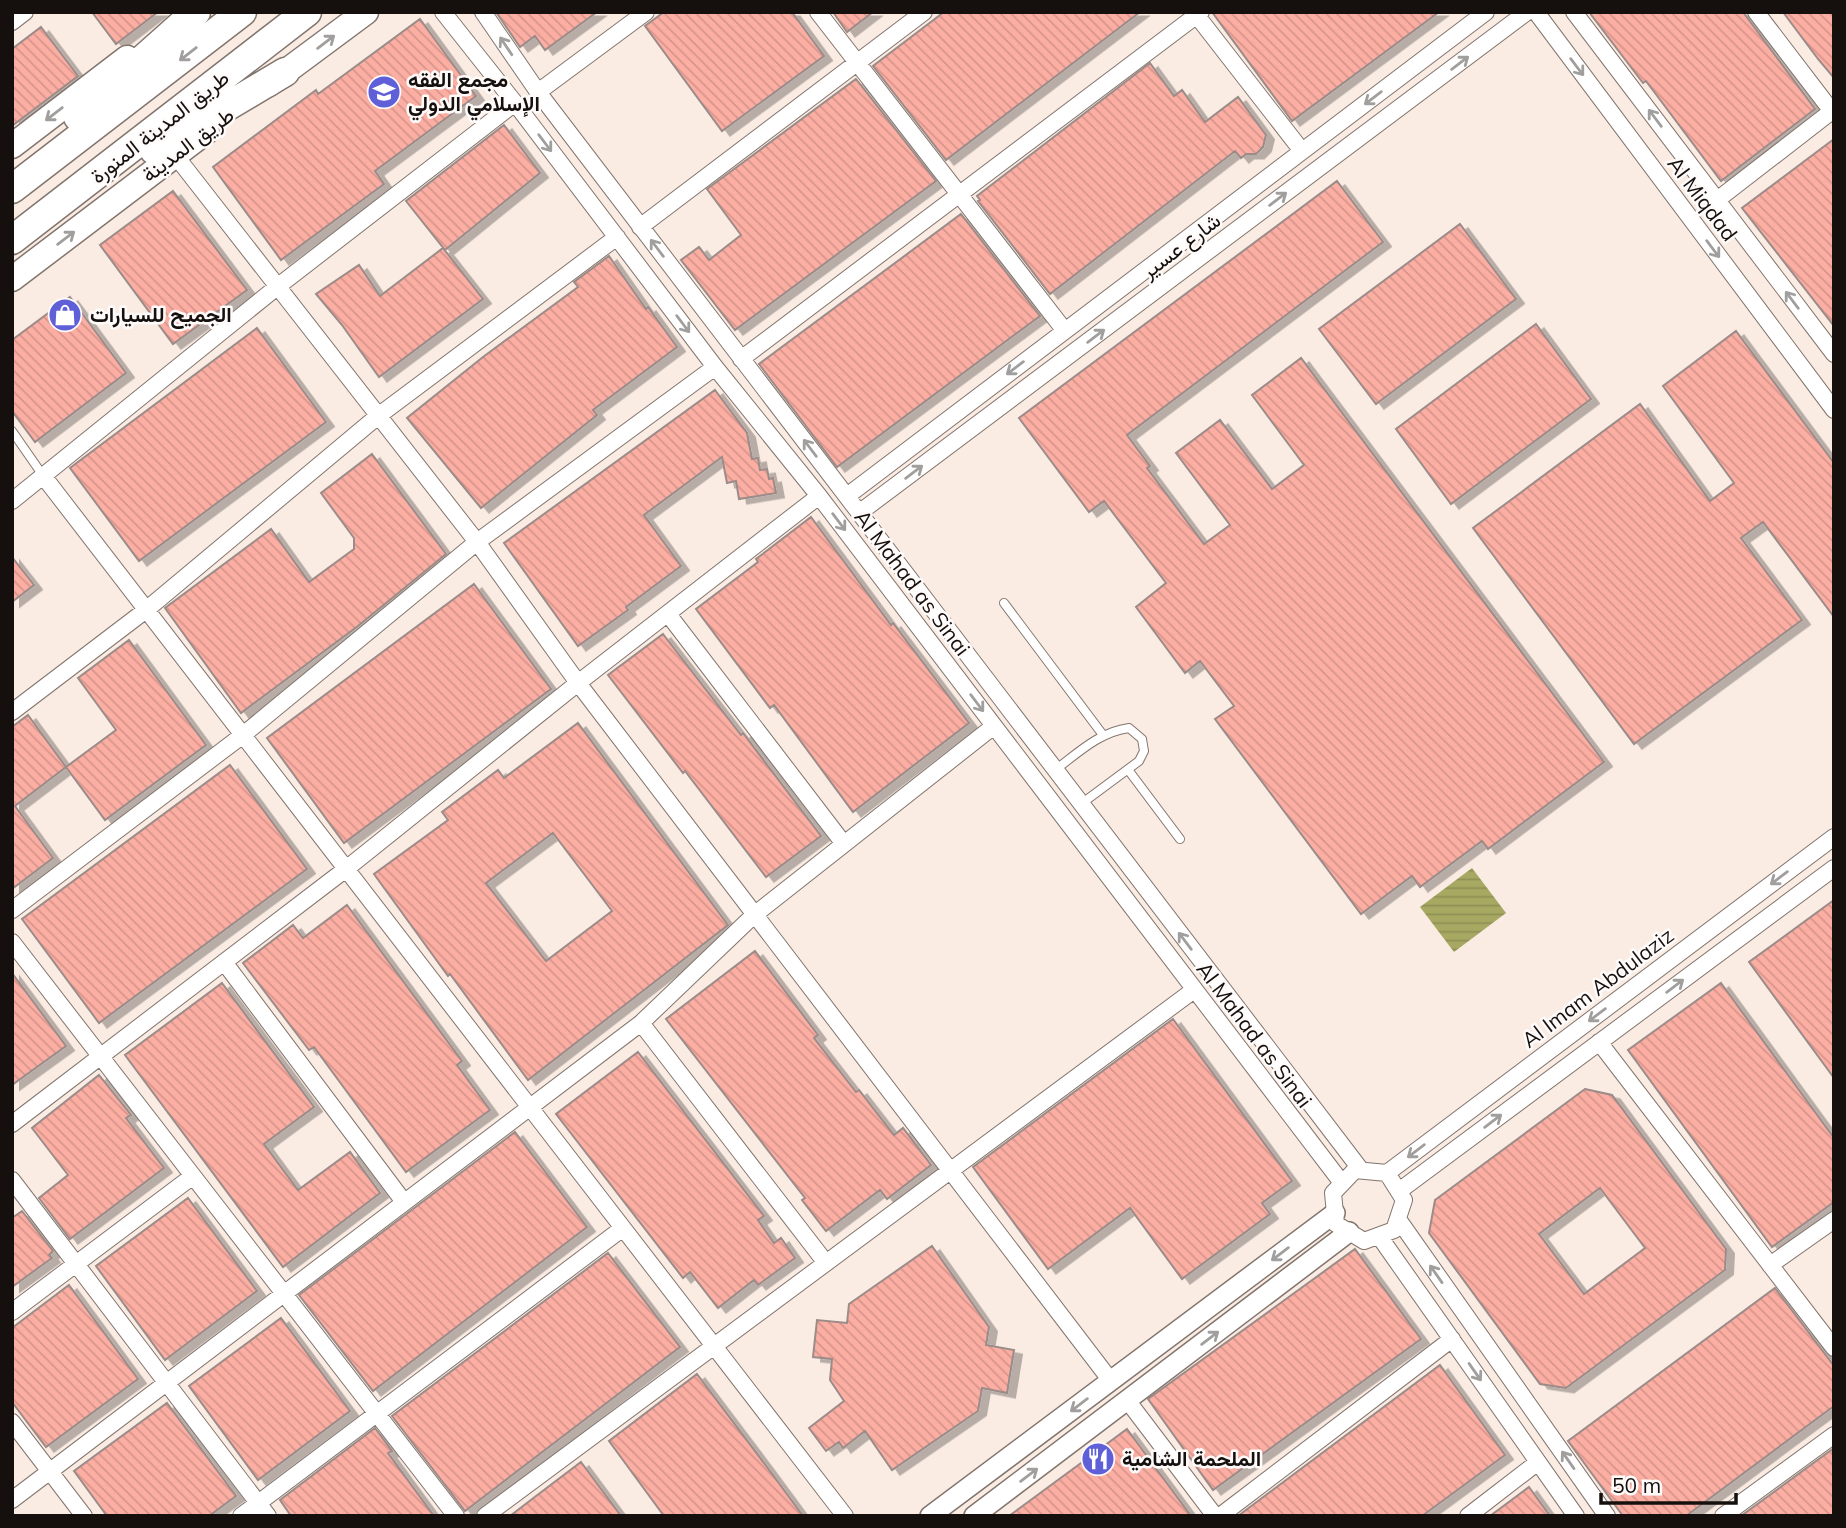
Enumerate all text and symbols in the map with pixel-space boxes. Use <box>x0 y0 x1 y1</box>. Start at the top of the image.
one-way arrow <box>316 34 335 49</box>
one-way arrow <box>499 37 513 56</box>
one-way arrow <box>180 46 198 61</box>
one-way arrow <box>1450 55 1469 70</box>
one-way arrow <box>1570 57 1585 76</box>
street label: طريق المدينة المنورة <box>86 65 234 189</box>
place label: مجمع الفقه الإسلامي الدولي <box>408 66 540 121</box>
school or university icon: مجمع الفقه الإسلامي الدولي <box>365 73 403 111</box>
one-way arrow <box>1364 90 1382 105</box>
street label: طريق المدينة <box>137 102 239 188</box>
one-way arrow <box>46 106 64 121</box>
one-way arrow <box>1648 109 1663 128</box>
one-way arrow <box>538 133 553 152</box>
street label: Al Miqdad <box>1663 151 1743 246</box>
one-way arrow <box>1268 192 1287 207</box>
street label: شارع عسير <box>1135 207 1227 286</box>
one-way arrow <box>57 230 75 245</box>
one-way arrow <box>649 239 664 258</box>
one-way arrow <box>1706 239 1721 258</box>
one-way arrow <box>1785 291 1800 309</box>
shop icon: الجميح للسيارات <box>46 296 84 334</box>
place label: الجميح للسيارات <box>90 301 232 329</box>
one-way arrow <box>675 315 690 333</box>
one-way arrow <box>1086 329 1105 343</box>
one-way arrow <box>1007 361 1025 376</box>
one-way arrow <box>802 440 817 458</box>
one-way arrow <box>904 465 923 480</box>
street label: Al Mahad as Sinai <box>849 504 976 661</box>
one-way arrow <box>831 512 846 531</box>
one-way arrow <box>969 693 984 712</box>
one-way arrow <box>1770 870 1789 885</box>
street label: Al Imam Abdulaziz <box>1516 922 1678 1053</box>
one-way arrow <box>1178 932 1193 951</box>
street label: Al Mahad as Sinai <box>1191 956 1318 1113</box>
one-way arrow <box>1666 979 1685 994</box>
one-way arrow <box>1589 1007 1607 1022</box>
one-way arrow <box>1483 1114 1502 1129</box>
one-way arrow <box>1407 1144 1425 1159</box>
one-way arrow <box>1271 1246 1290 1261</box>
one-way arrow <box>1429 1265 1444 1284</box>
one-way arrow <box>1200 1330 1219 1345</box>
one-way arrow <box>1468 1362 1482 1381</box>
one-way arrow <box>1070 1397 1088 1412</box>
restaurant icon: الملحمة الشامية <box>1079 1440 1117 1478</box>
place label: الملحمة الشامية <box>1122 1445 1261 1471</box>
one-way arrow <box>1561 1451 1575 1470</box>
scale bar <box>1601 1462 1736 1506</box>
one-way arrow <box>1019 1467 1037 1482</box>
text: 50 m <box>1612 1472 1661 1498</box>

